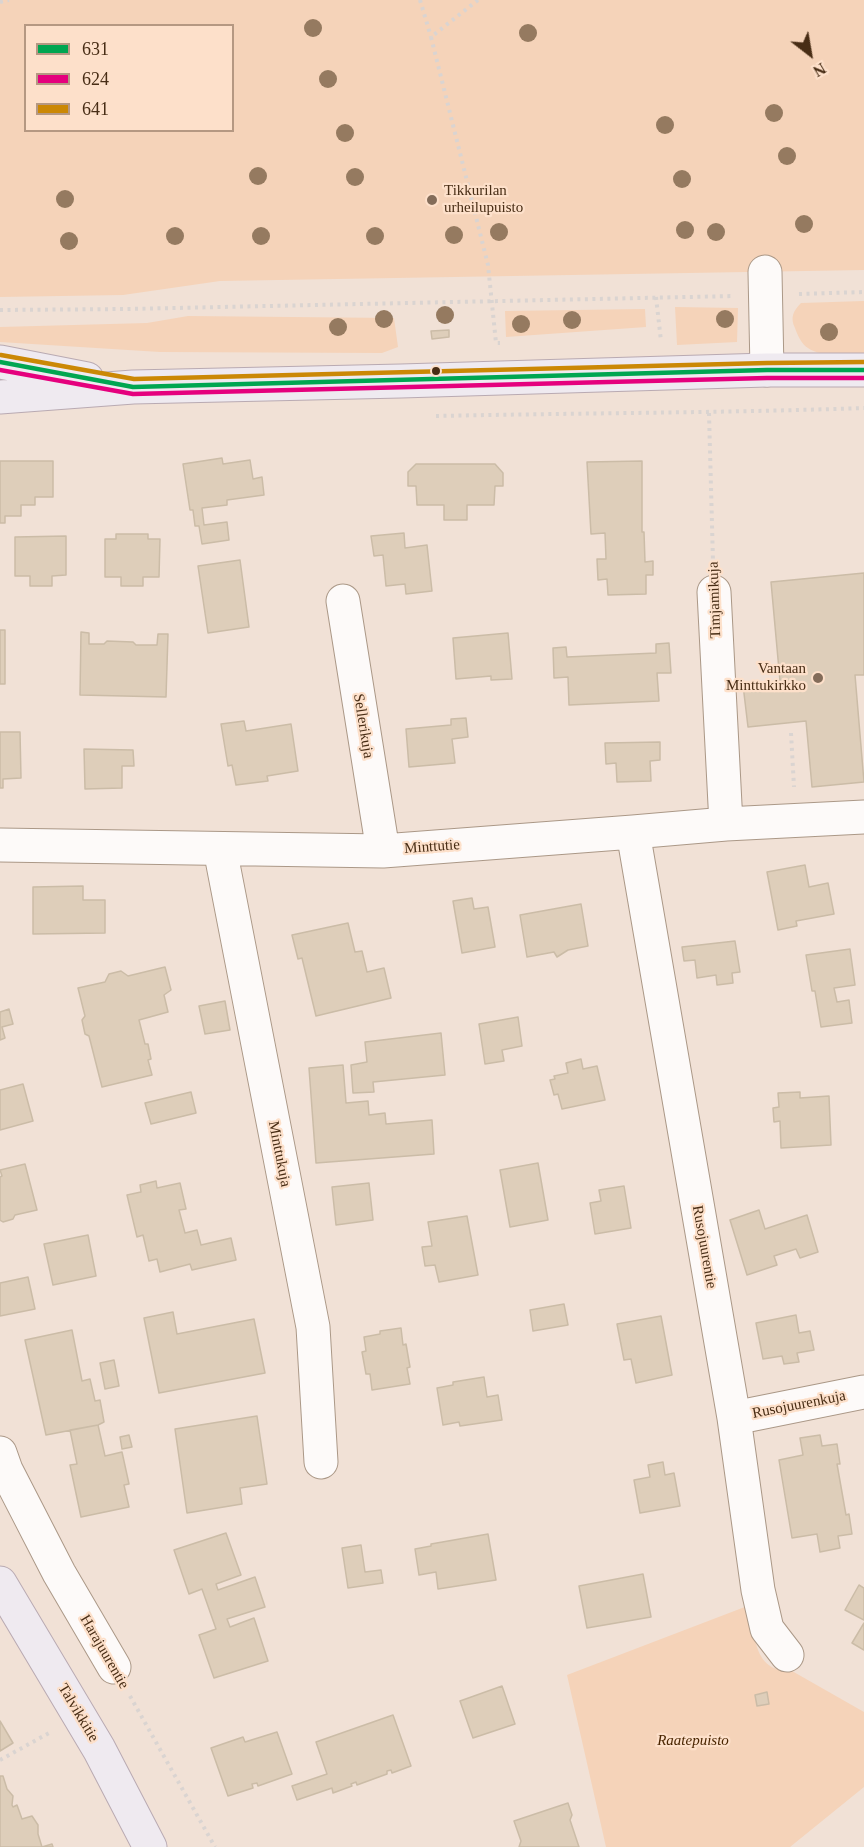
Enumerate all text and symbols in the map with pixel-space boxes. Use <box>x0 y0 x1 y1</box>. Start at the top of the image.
legend <box>24 24 234 132</box>
north arrow <box>780 24 840 84</box>
text: 631 <box>82 39 109 59</box>
text: N <box>810 60 829 80</box>
text: 624 <box>82 69 109 89</box>
text: 641 <box>82 99 109 119</box>
place label: Tikkurilan urheilupuisto <box>444 182 523 217</box>
marker: Tikkurilan urheilupuisto <box>425 193 439 207</box>
unlabelled marker <box>430 365 442 377</box>
street label: Timjamikuja <box>705 561 725 639</box>
place label: Vantaan Minttukirkko <box>726 660 806 695</box>
marker: Vantaan Minttukirkko <box>811 671 825 685</box>
street label: Sellerikuja <box>349 693 377 759</box>
street label: Minttutie <box>404 836 460 858</box>
street label: Minttukuja <box>264 1120 294 1188</box>
street label: Rusojuurentie <box>688 1204 720 1290</box>
street label: Rusojuurenkuja <box>751 1387 847 1423</box>
street label: Harajuurentie <box>76 1612 132 1692</box>
street label: Talvikkitie <box>54 1681 102 1745</box>
park label: Raatepuisto <box>657 1732 729 1750</box>

